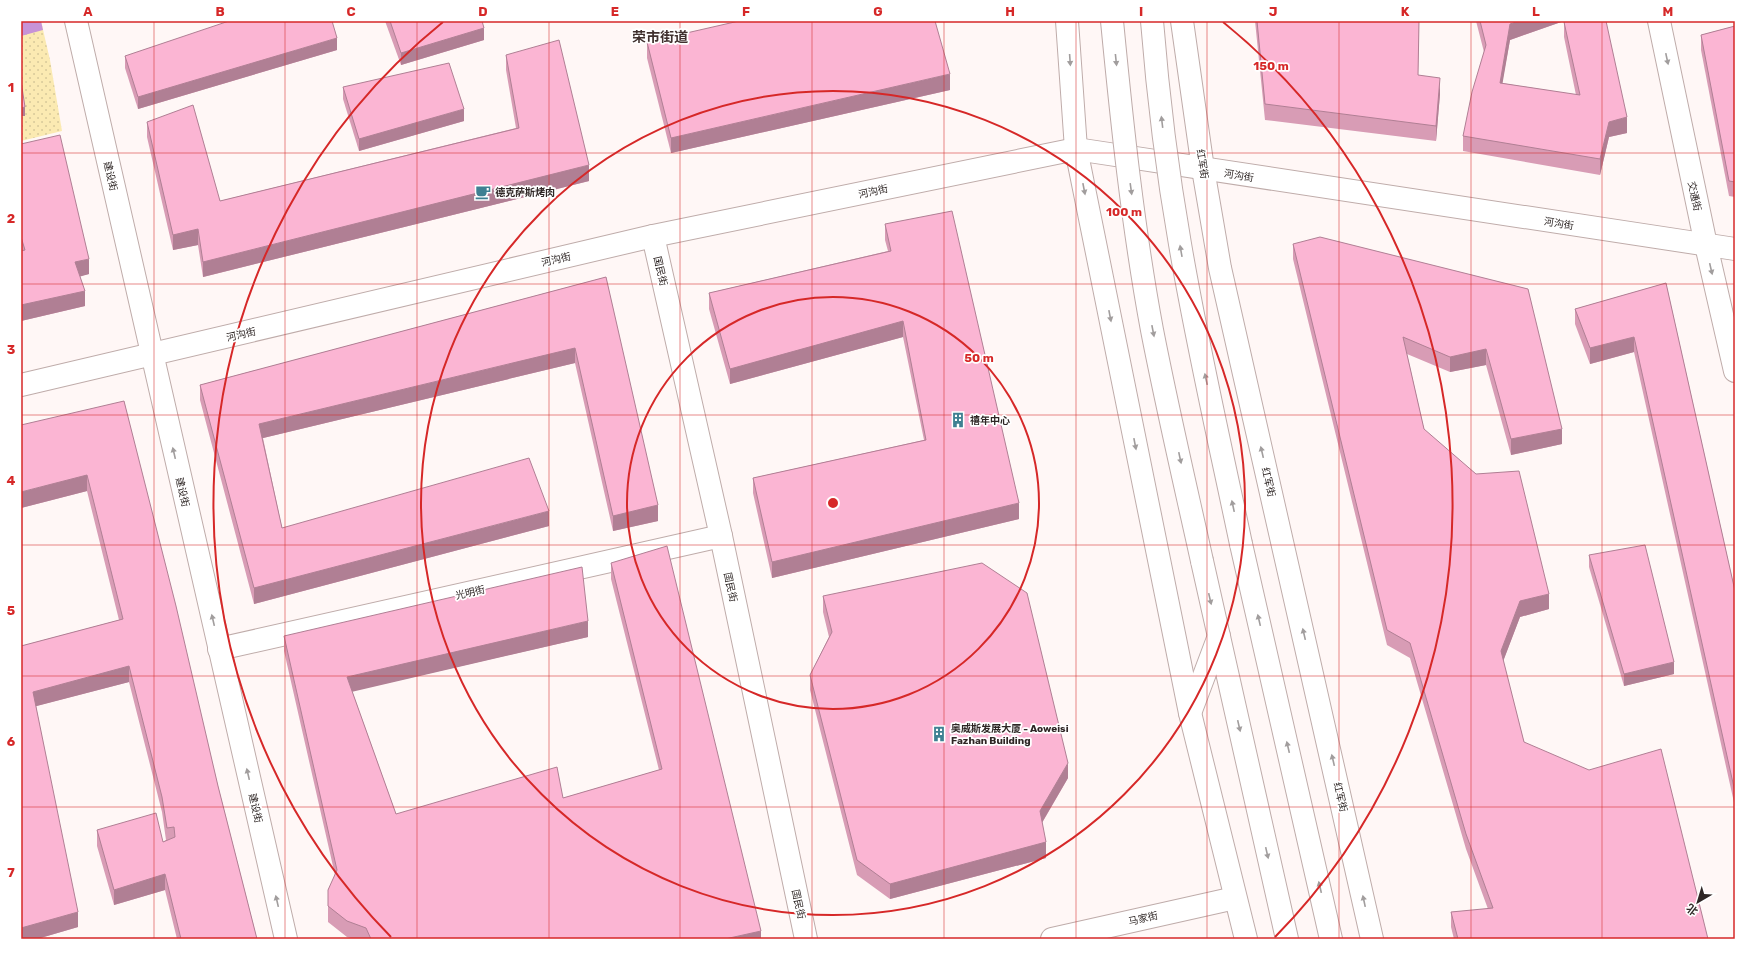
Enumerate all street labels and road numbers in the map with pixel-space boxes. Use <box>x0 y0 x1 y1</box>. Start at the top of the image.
street label: 红军街 <box>1194 148 1210 180</box>
street label: 建设街 <box>101 160 119 192</box>
street label: 河沟街 <box>1223 168 1255 184</box>
street label: 交通街 <box>1685 180 1703 212</box>
street label: 河沟街 <box>857 183 889 201</box>
street label: 河沟街 <box>1543 216 1575 232</box>
street label: 河沟街 <box>540 251 572 269</box>
street label: 国民街 <box>651 255 669 287</box>
street label: 河沟街 <box>225 326 257 344</box>
street label: 红军街 <box>1259 466 1277 498</box>
street label: 建设街 <box>173 476 191 508</box>
street label: 国民街 <box>721 571 739 603</box>
street label: 光明街 <box>454 584 486 602</box>
street label: 红军街 <box>1331 781 1349 813</box>
street label: 建设街 <box>246 792 264 824</box>
street label: 国民街 <box>789 888 807 920</box>
street label: 马家街 <box>1127 910 1159 928</box>

